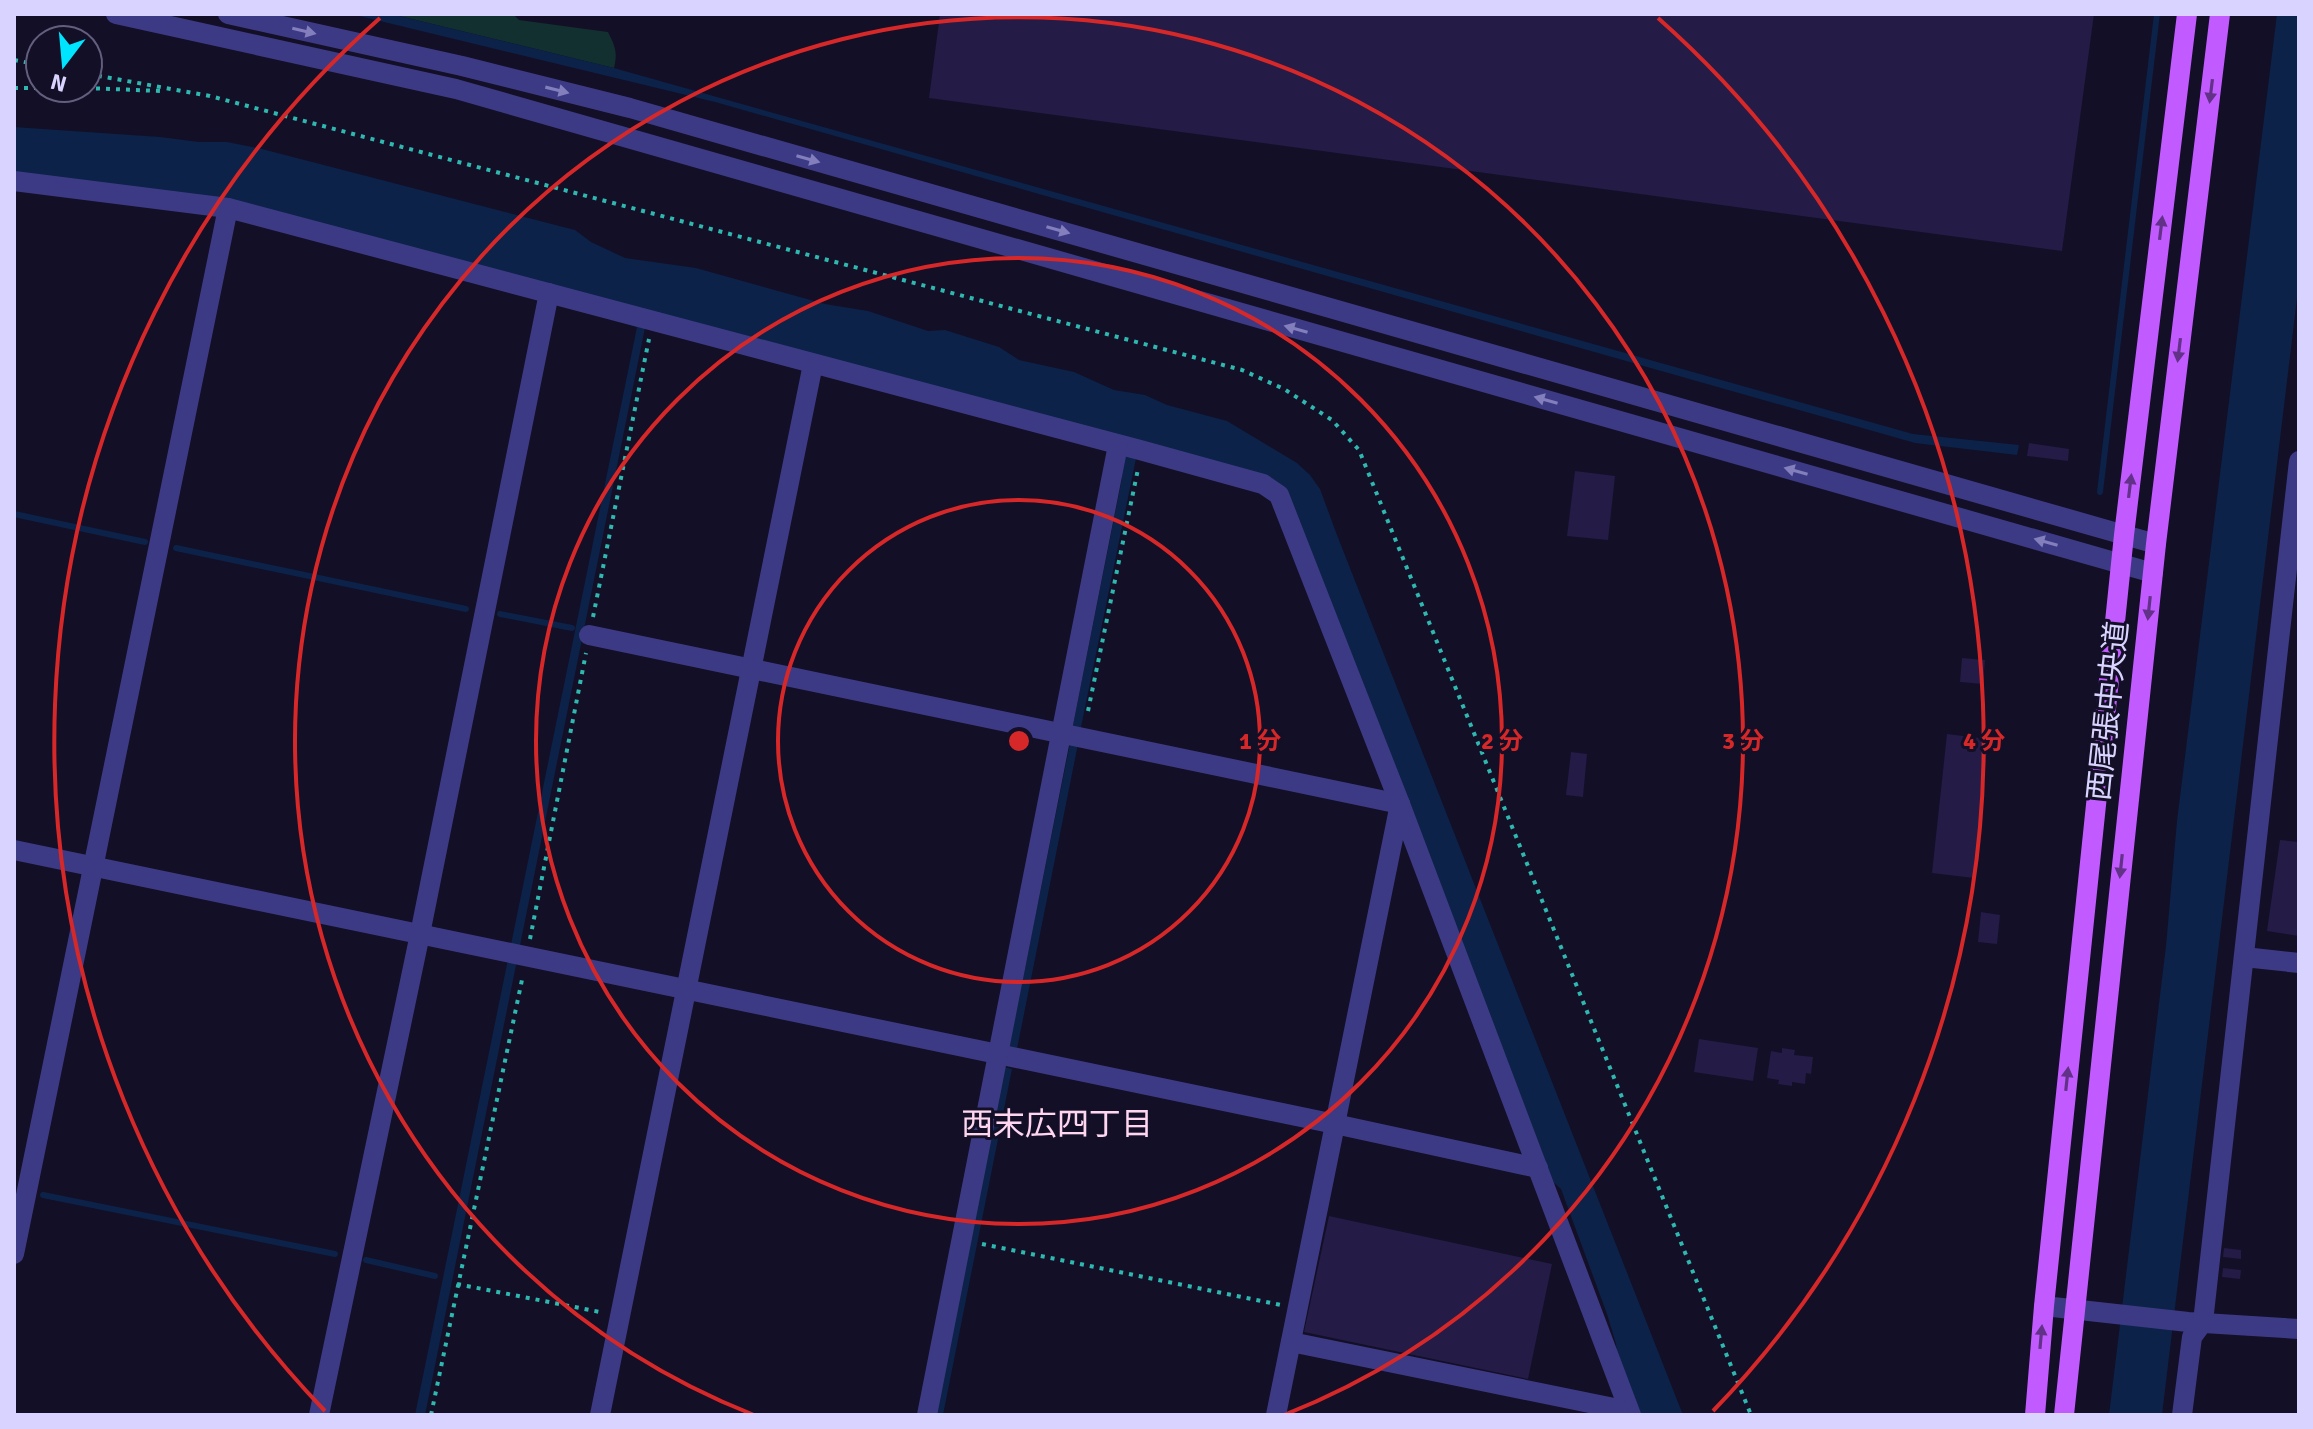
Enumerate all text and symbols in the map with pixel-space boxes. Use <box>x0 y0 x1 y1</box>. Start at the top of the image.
north arrow <box>24 24 104 104</box>
one-way arrow <box>292 25 317 38</box>
text: N <box>48 68 70 98</box>
one-way arrow <box>2204 79 2217 104</box>
one-way arrow <box>545 84 570 96</box>
one-way arrow <box>796 153 820 166</box>
one-way arrow <box>2155 215 2168 240</box>
one-way arrow <box>1045 225 1070 237</box>
one-way arrow <box>1283 322 1308 334</box>
one-way arrow <box>2173 337 2186 362</box>
one-way arrow <box>1533 393 1557 406</box>
one-way arrow <box>1783 464 1807 477</box>
one-way arrow <box>2124 473 2137 498</box>
one-way arrow <box>2033 536 2058 548</box>
one-way arrow <box>2142 596 2155 621</box>
street label: 西尾張中央道 <box>2081 620 2136 802</box>
text: 1 分 <box>1239 726 1281 756</box>
text: 2 分 <box>1481 726 1523 756</box>
text: 3 分 <box>1722 726 1764 756</box>
text: 4 分 <box>1963 726 2005 756</box>
centre of rings <box>1005 727 1033 755</box>
one-way arrow <box>2115 854 2128 879</box>
one-way arrow <box>2061 1066 2074 1091</box>
district label: 西末広四丁目 <box>961 1105 1153 1144</box>
one-way arrow <box>2035 1324 2048 1349</box>

